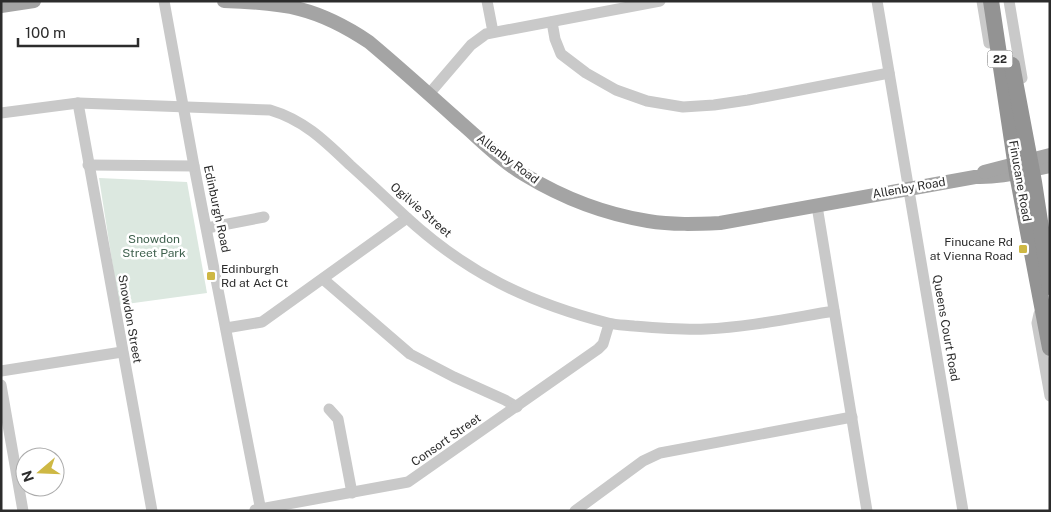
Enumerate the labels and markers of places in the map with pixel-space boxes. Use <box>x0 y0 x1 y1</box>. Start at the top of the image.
place label: Finucane Rd at Vienna Road <box>930 235 1013 263</box>
marker: Finucane Rd at Vienna Road <box>1017 243 1029 255</box>
place label: Edinburgh Rd at Act Ct <box>221 262 288 290</box>
marker: Edinburgh Rd at Act Ct <box>205 270 217 282</box>

